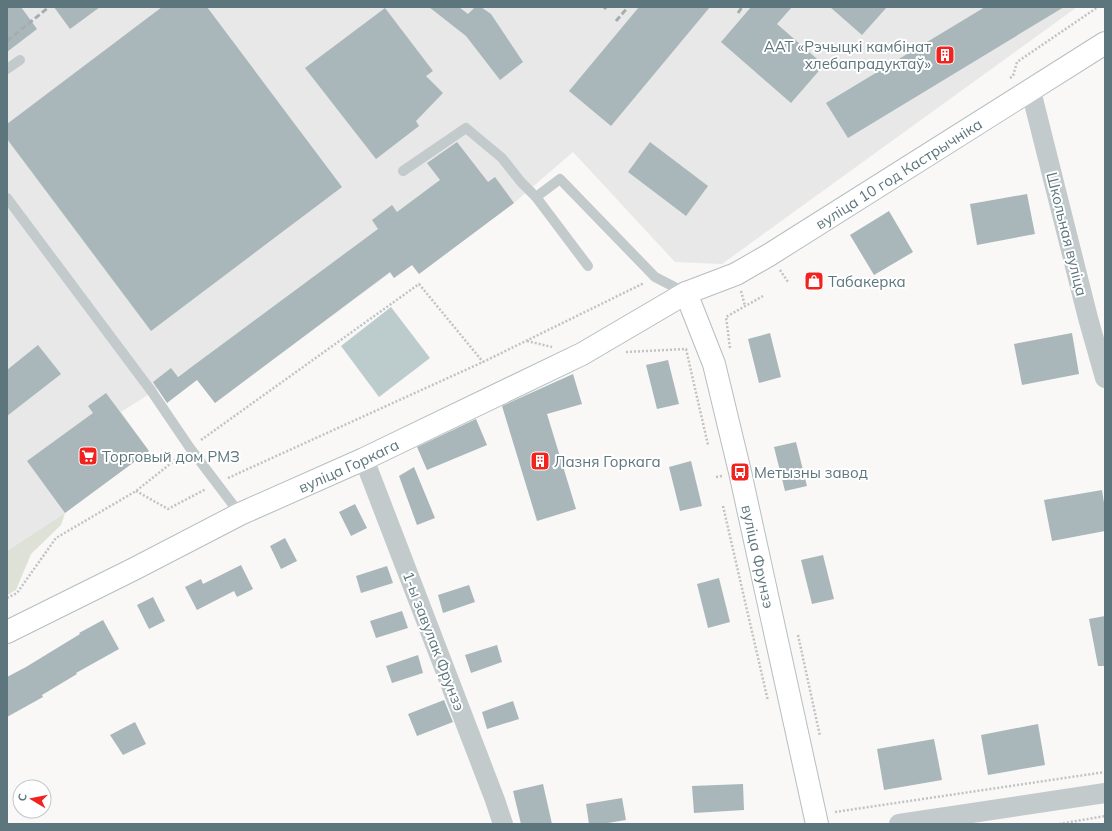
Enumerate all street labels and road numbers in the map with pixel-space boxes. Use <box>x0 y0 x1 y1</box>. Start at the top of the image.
street label: вуліца 10 год Кастрычніка <box>812 114 985 233</box>
street label: Школьная вуліца <box>1042 170 1092 298</box>
street label: вуліца Горкага <box>295 434 402 496</box>
street label: вуліца Фрунзэ <box>738 503 779 610</box>
street label: 1-ы завулак Фрунзэ <box>399 569 469 714</box>

